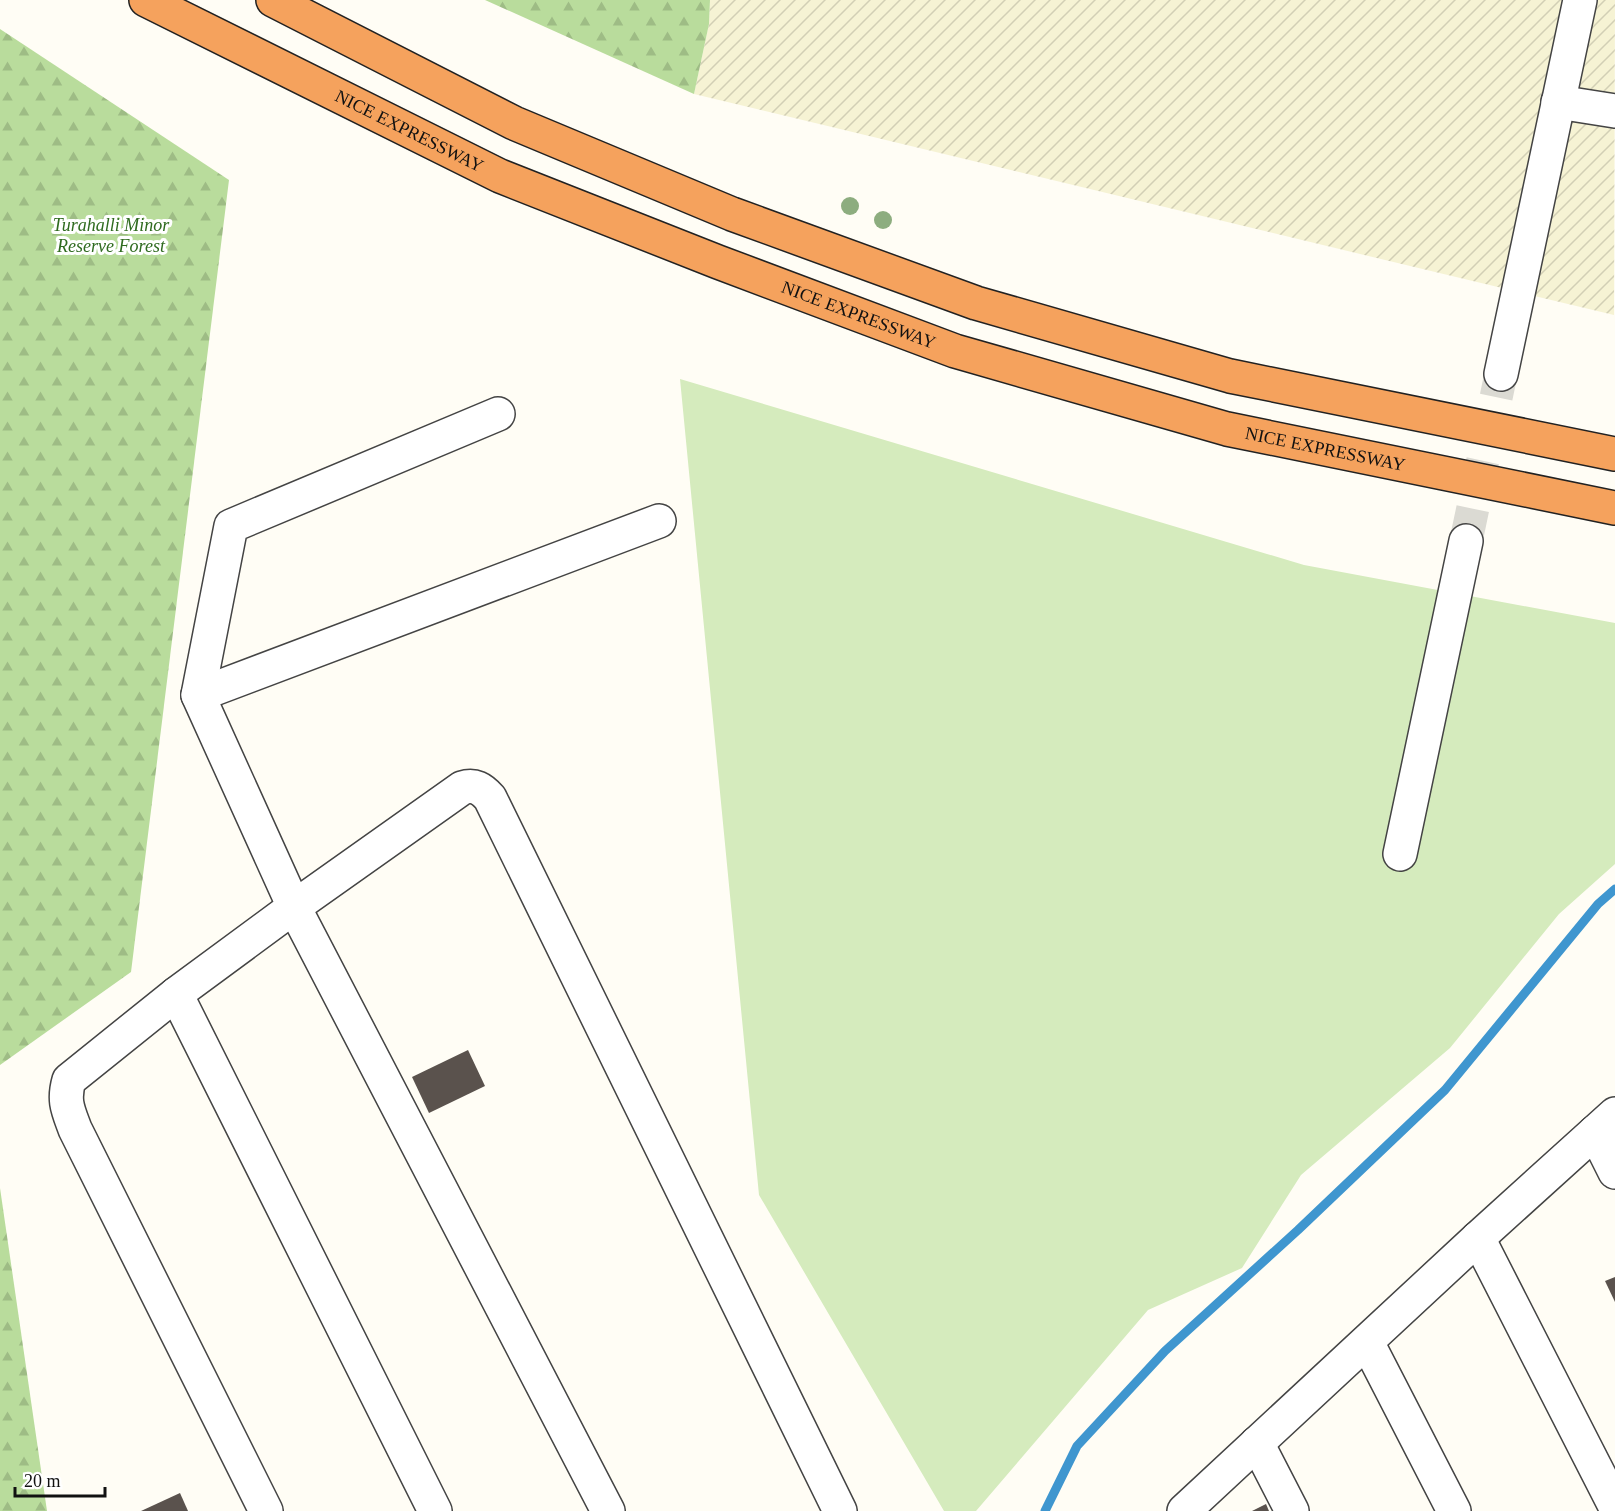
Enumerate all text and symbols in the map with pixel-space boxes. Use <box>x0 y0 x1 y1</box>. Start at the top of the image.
street label: NICE EXPRESSWAY <box>332 86 487 176</box>
park label: Turahalli Minor Reserve Forest <box>53 215 170 256</box>
street label: NICE EXPRESSWAY <box>779 277 939 353</box>
street label: NICE EXPRESSWAY <box>1243 423 1407 475</box>
scale bar <box>15 1460 105 1498</box>
text: 20 m <box>24 1471 61 1491</box>

